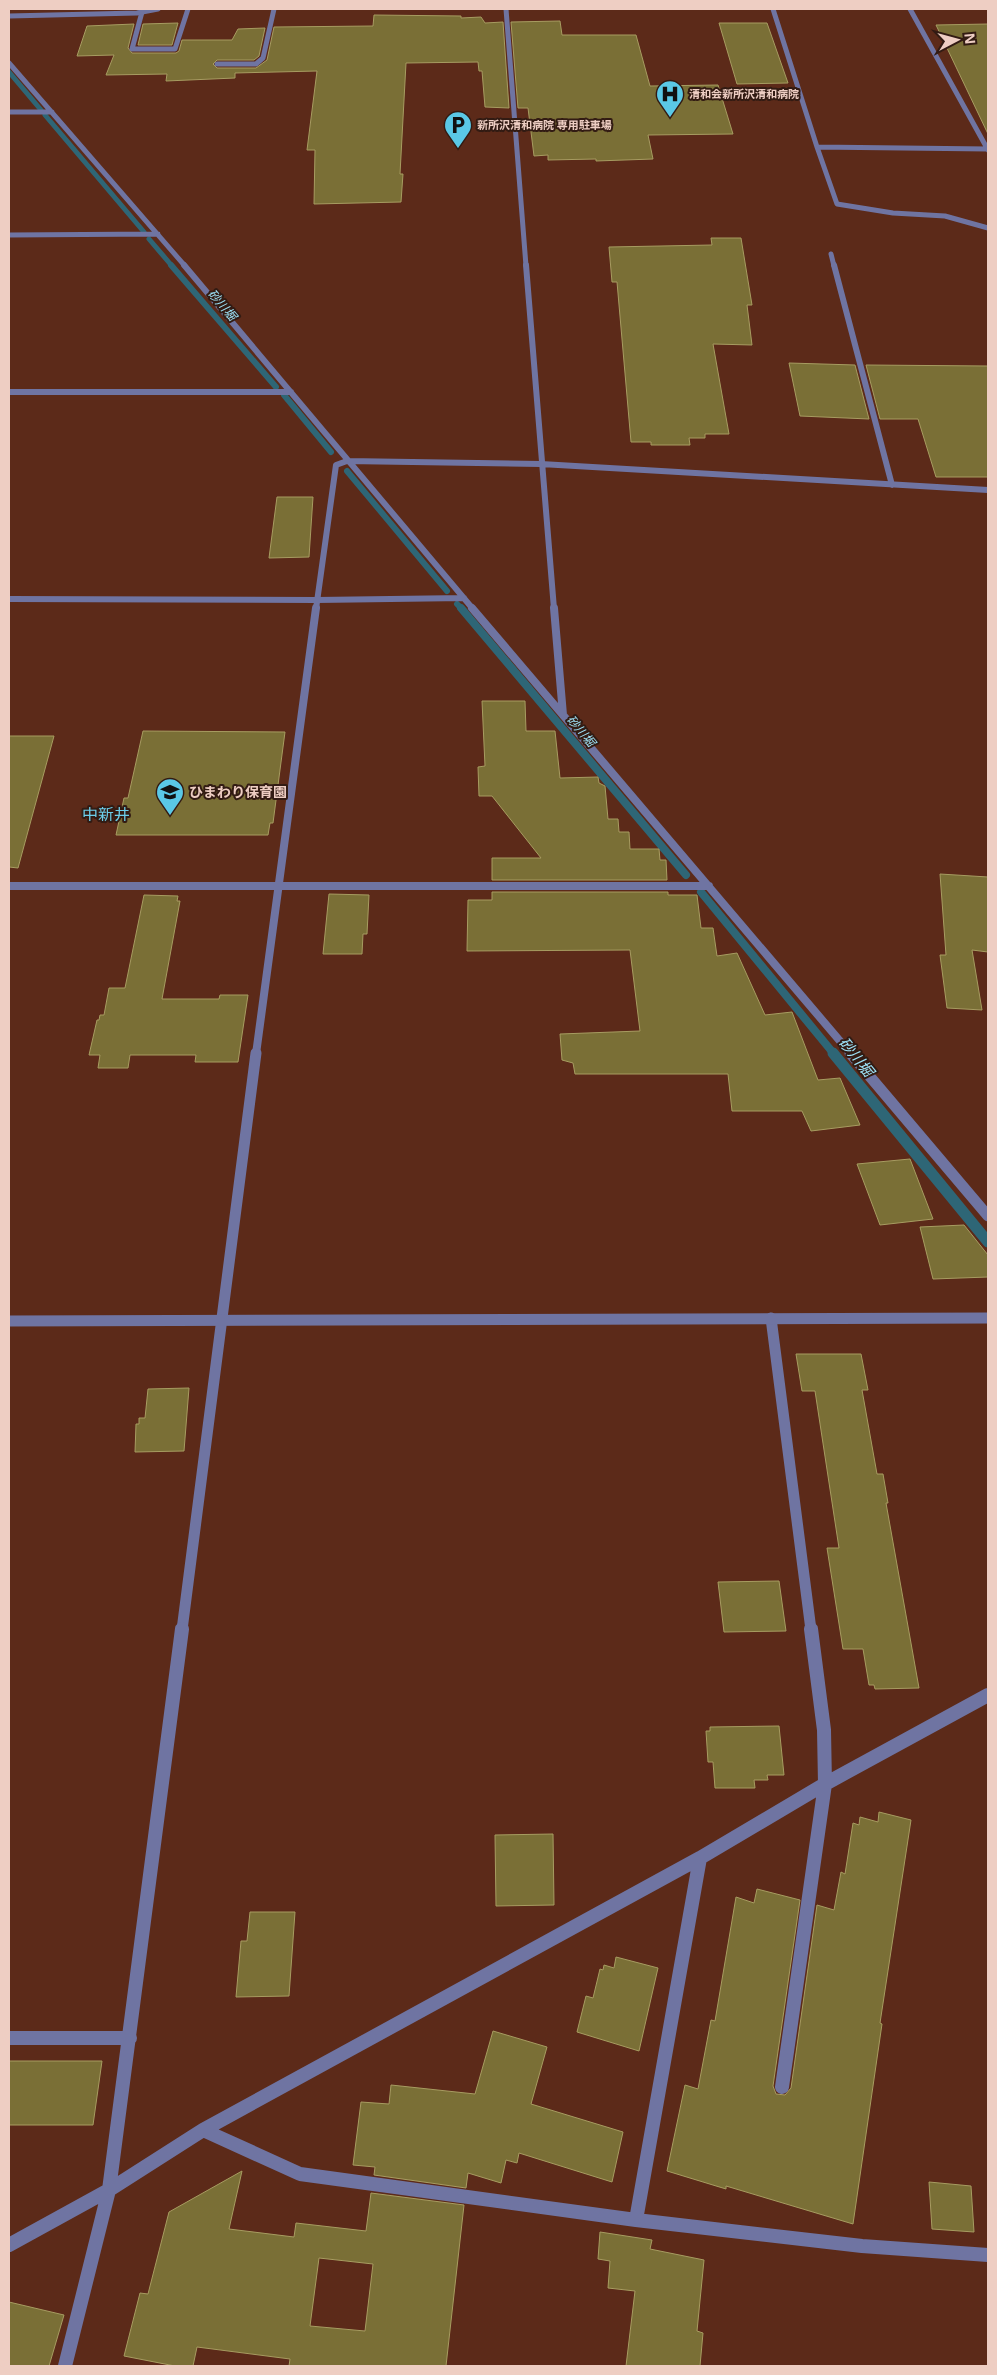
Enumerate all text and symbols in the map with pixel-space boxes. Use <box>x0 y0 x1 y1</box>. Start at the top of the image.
north arrow <box>932 15 982 65</box>
text: N <box>960 32 980 45</box>
hospital icon: 清和会新所沢清和病院 <box>655 79 685 118</box>
place label: 清和会新所沢清和病院 <box>689 86 799 101</box>
parking icon: 新所沢清和病院 専用駐車場 <box>443 110 473 149</box>
place label: 新所沢清和病院 専用駐車場 <box>477 117 612 132</box>
water label: 砂川堀 <box>204 286 242 325</box>
water label: 砂川堀 <box>563 711 601 751</box>
school or university icon: ひまわり保育園 <box>155 777 185 816</box>
place label: ひまわり保育園 <box>189 782 287 801</box>
district label: 中新井 <box>82 803 130 825</box>
water label: 砂川堀 <box>835 1033 880 1082</box>

